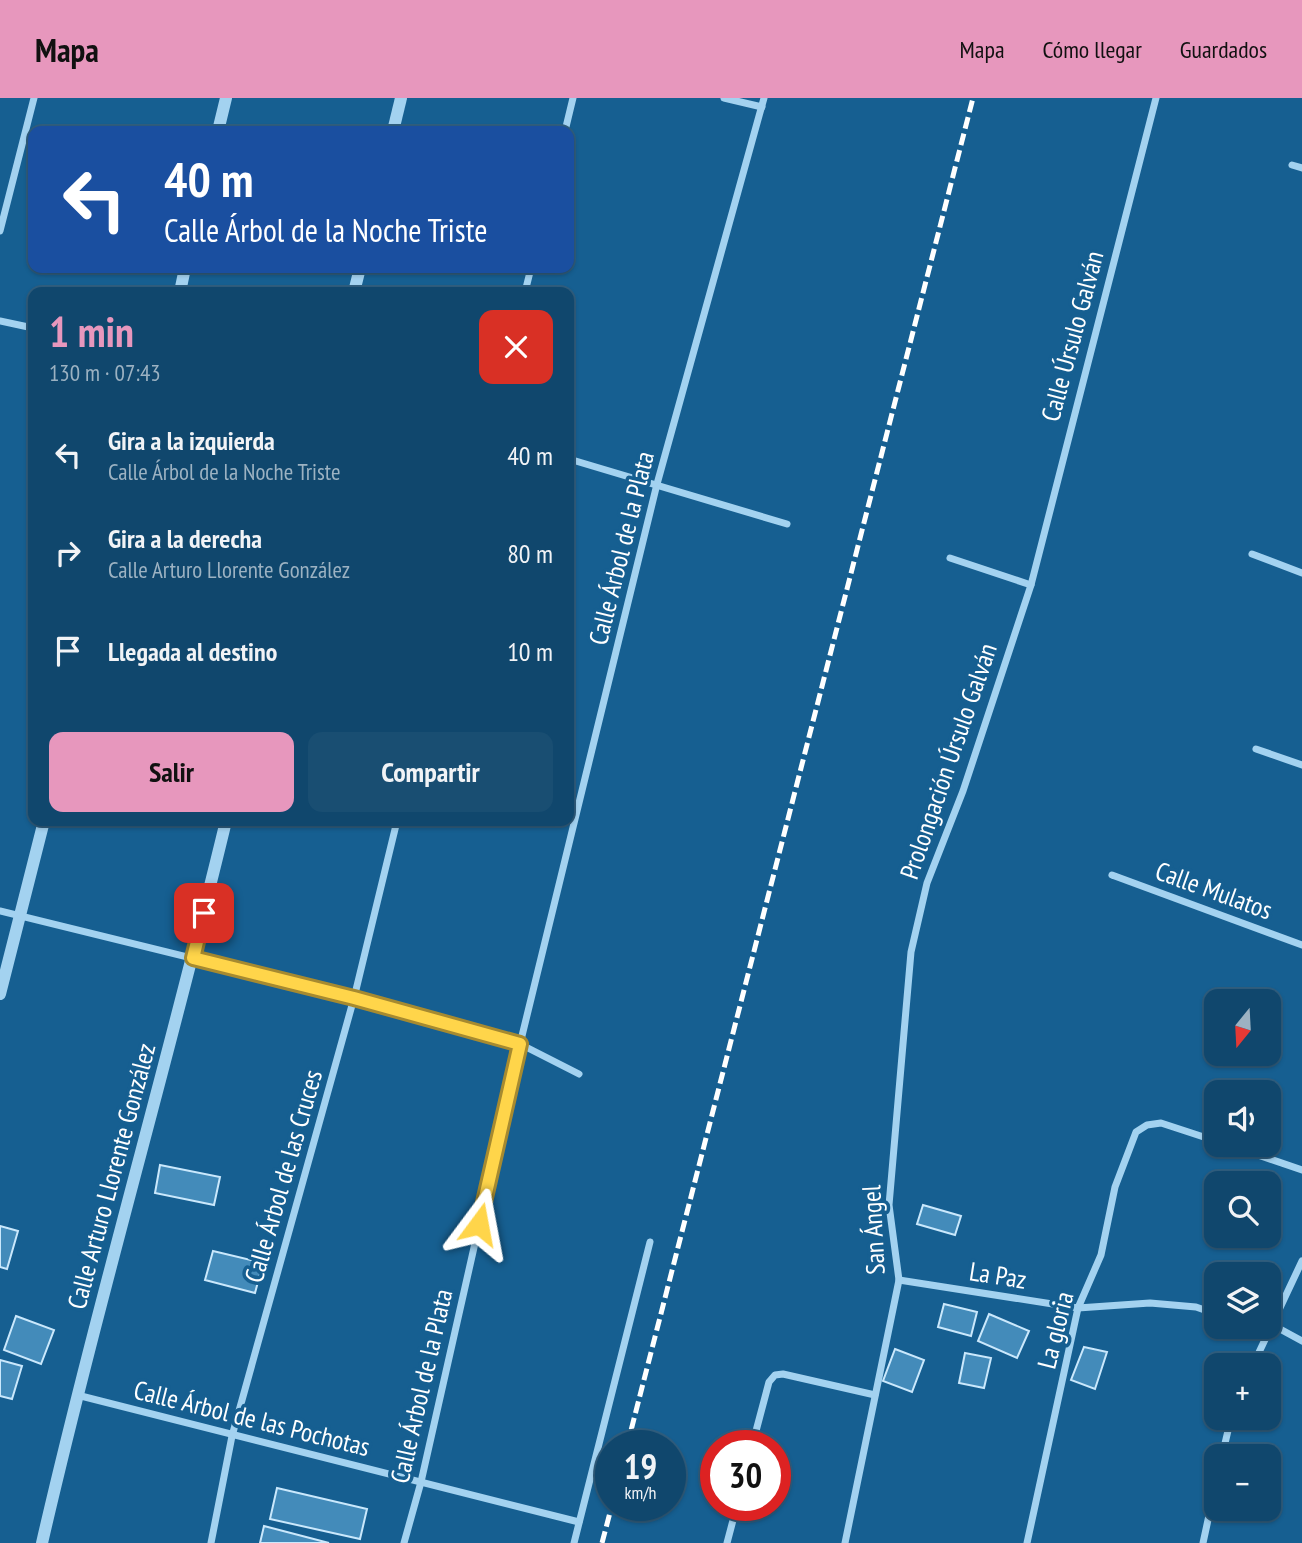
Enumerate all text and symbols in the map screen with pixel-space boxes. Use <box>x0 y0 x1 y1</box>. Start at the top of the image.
text: Mapa <box>35 28 99 71</box>
text: Mapa <box>960 34 1005 65</box>
text: Cómo llegar <box>1043 34 1142 65</box>
text: Guardados <box>1180 34 1267 65</box>
text: 40 m <box>164 147 253 211</box>
icon: left <box>49 154 140 245</box>
text: Calle Árbol de la Noche Triste <box>164 209 487 251</box>
street label: Calle Úrsulo Galván <box>1033 247 1111 425</box>
text: 1 min <box>49 304 134 359</box>
button: close <box>479 310 553 384</box>
text: 130 m · 07:43 <box>49 358 161 387</box>
text: Gira a la izquierda <box>108 424 275 457</box>
icon: left <box>49 436 87 474</box>
text: 40 m <box>507 439 553 472</box>
street label: Calle Árbol de la Plata <box>581 448 661 648</box>
text: Calle Árbol de la Noche Triste <box>108 457 340 486</box>
text: Gira a la derecha <box>108 522 262 555</box>
icon: right <box>49 534 87 572</box>
text: 80 m <box>507 537 553 570</box>
text: Calle Arturo Llorente González <box>108 555 350 584</box>
icon: arrive <box>49 632 87 670</box>
text: Llegada al destino <box>108 635 277 668</box>
text: 10 m <box>507 635 553 668</box>
street label: Prolongación Úrsulo Galván <box>892 639 1004 883</box>
button: Salir <box>49 732 294 812</box>
button: Compartir <box>308 732 553 812</box>
street label: Calle Mulatos <box>1151 854 1277 926</box>
pin <box>174 883 234 943</box>
icon: arrive <box>185 894 223 932</box>
north arrow <box>1204 989 1281 1066</box>
map controls <box>1204 989 1281 1521</box>
street label: Calle Arturo Llorente González <box>60 1040 162 1312</box>
street label: Calle Árbol de las Cruces <box>237 1066 329 1286</box>
button: sound <box>1204 1080 1281 1157</box>
button: search <box>1204 1171 1281 1248</box>
street label: San Ángel <box>854 1184 892 1276</box>
position arrow <box>442 1187 516 1261</box>
street label: La Paz <box>967 1254 1029 1296</box>
button: layers <box>1204 1262 1281 1339</box>
street label: Calle Árbol de la Plata <box>383 1286 459 1486</box>
street label: La gloria <box>1030 1288 1080 1372</box>
button: + <box>1204 1353 1281 1430</box>
street label: Calle Árbol de las Pochotas <box>131 1373 373 1463</box>
speed limit sign: 30 <box>700 1430 791 1521</box>
text: 19 <box>624 1443 657 1489</box>
button: − <box>1204 1444 1281 1521</box>
text: km/h <box>625 1481 656 1504</box>

